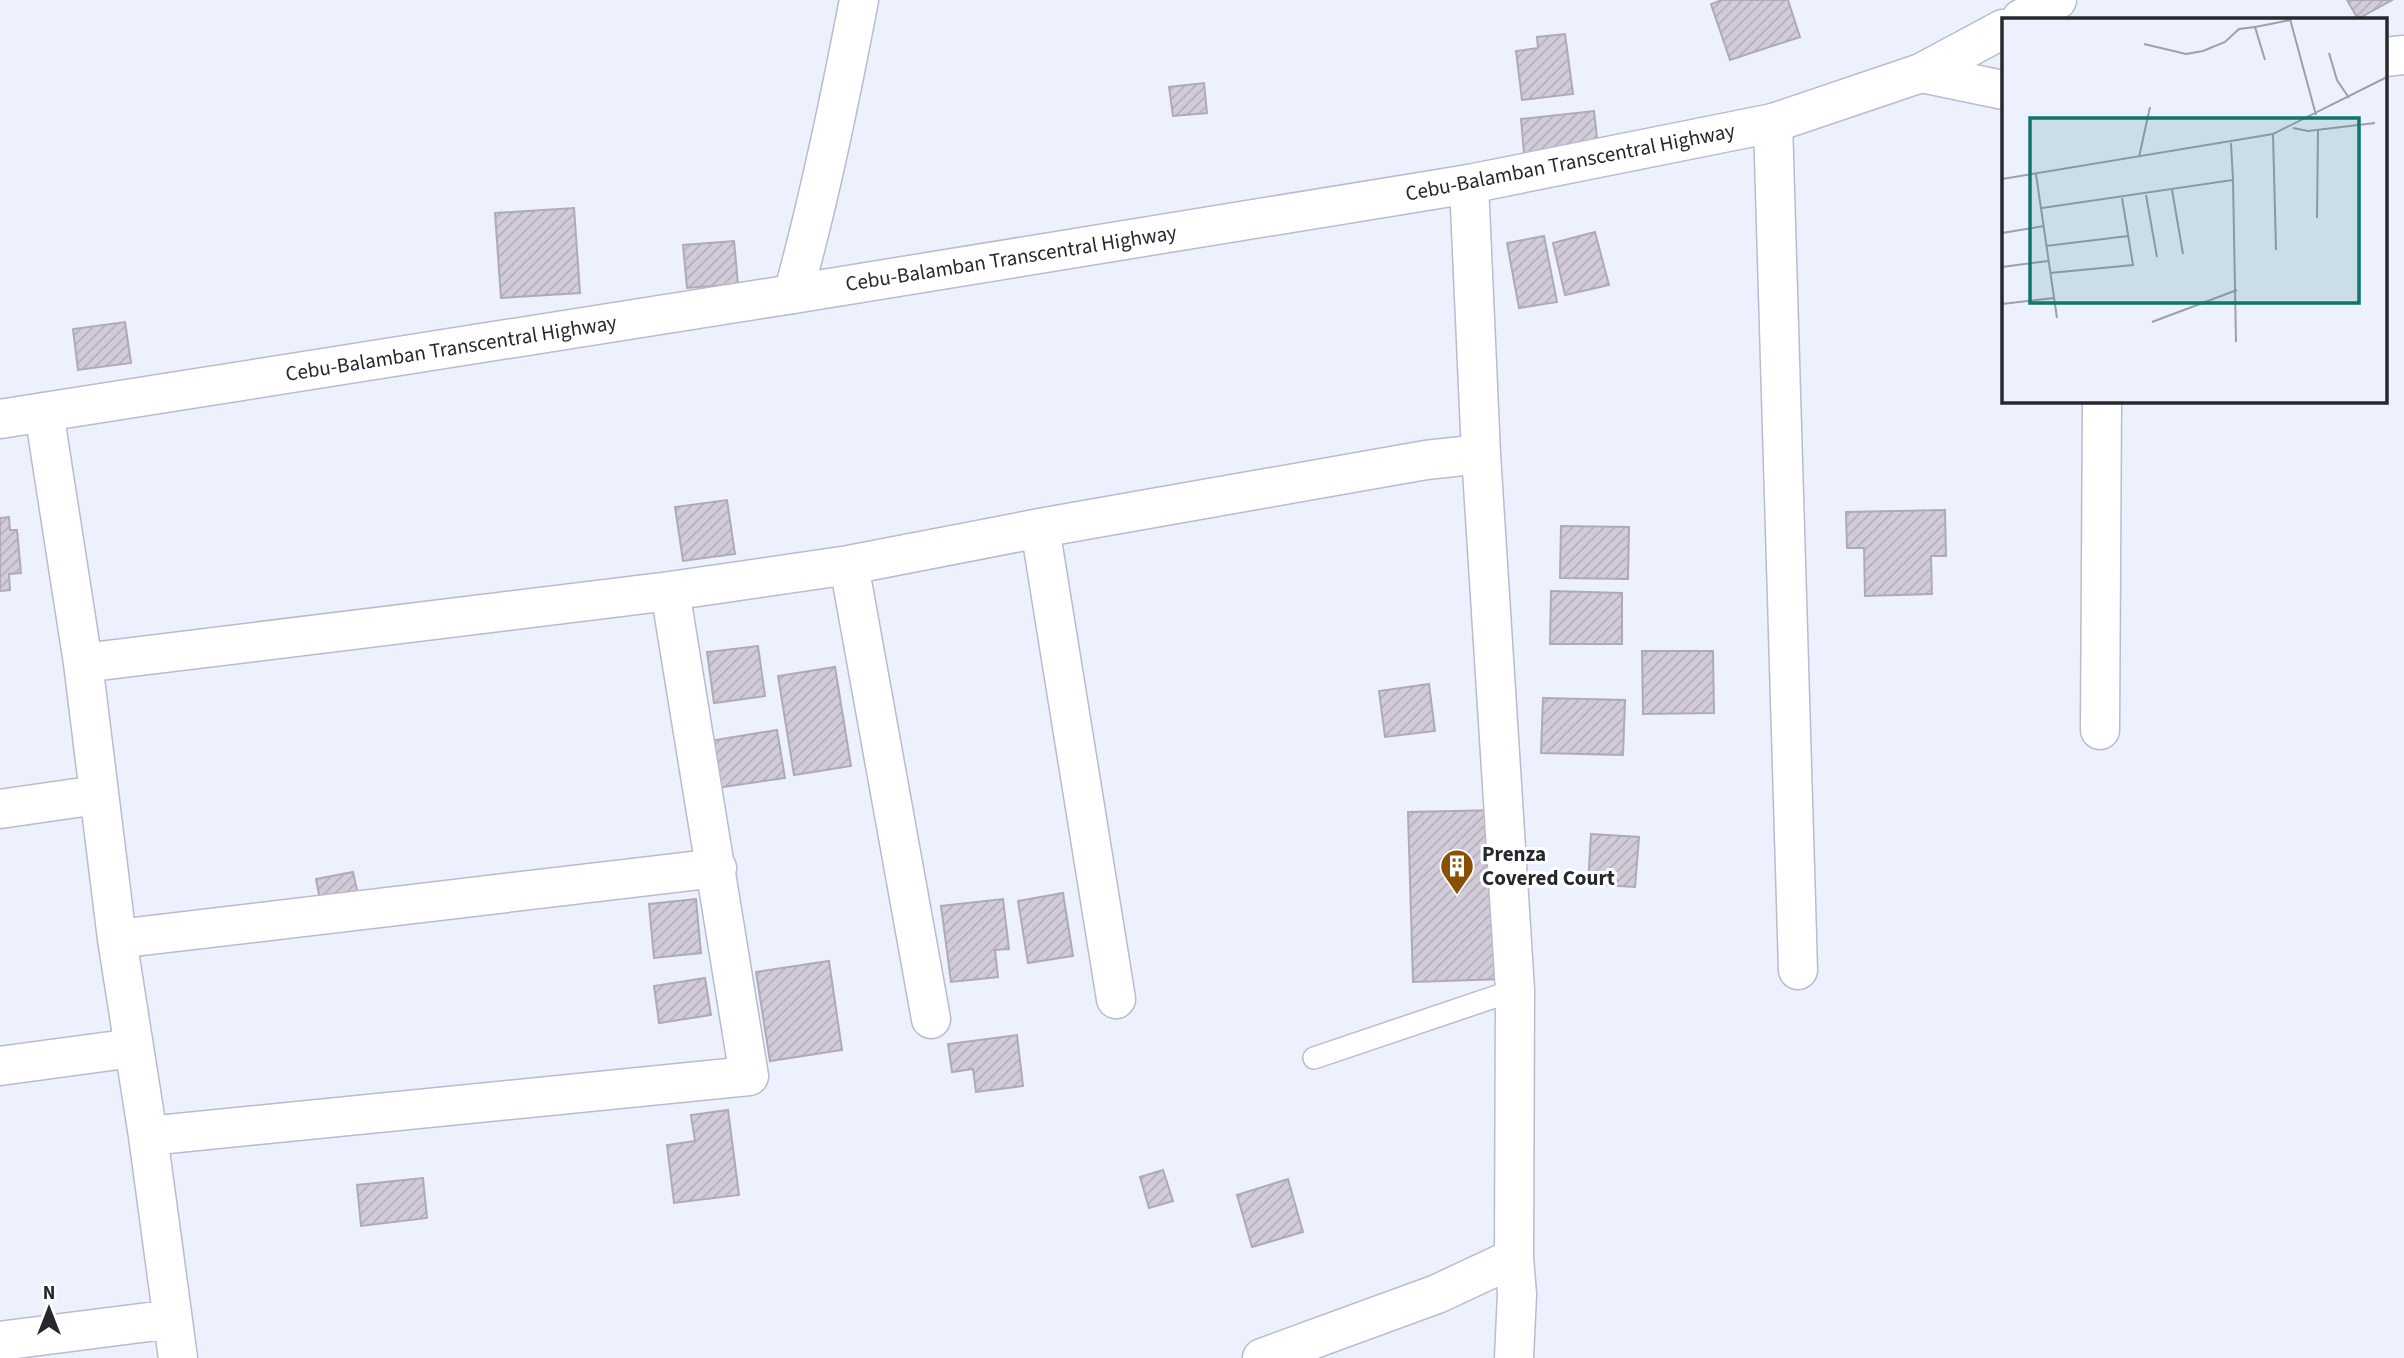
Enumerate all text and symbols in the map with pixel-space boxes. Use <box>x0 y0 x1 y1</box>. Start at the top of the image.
inset map <box>2002 18 2386 402</box>
street label: Cebu-Balamban Transcentral Highway <box>1403 115 1737 209</box>
street label: Cebu-Balamban Transcentral Highway <box>843 217 1179 299</box>
street label: Cebu-Balamban Transcentral Highway <box>283 307 619 389</box>
place label: Prenza Covered Court <box>1482 839 1615 893</box>
building icon: Prenza Covered Court <box>1438 847 1476 896</box>
north arrow <box>14 1274 84 1344</box>
text: N <box>43 1280 55 1307</box>

